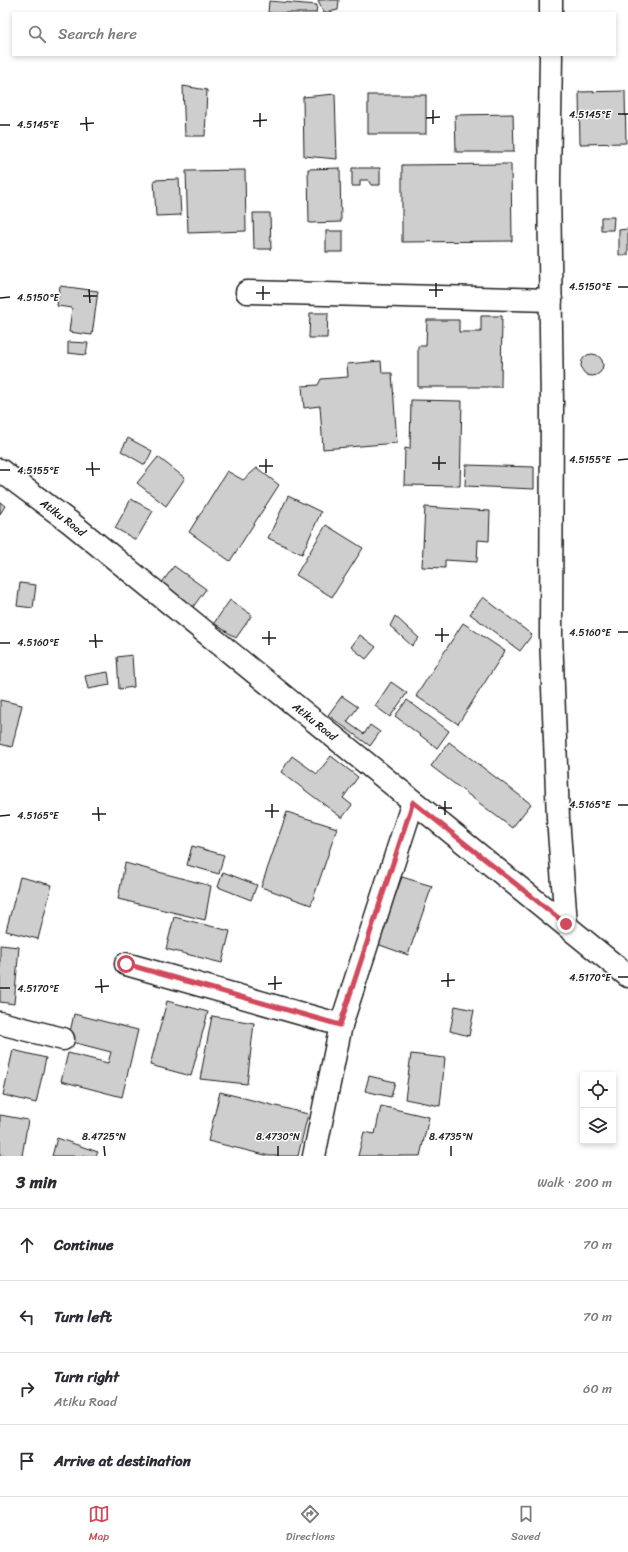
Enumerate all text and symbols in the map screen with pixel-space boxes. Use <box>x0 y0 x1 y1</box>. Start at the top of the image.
search box <box>12 12 616 56</box>
text: Search here <box>58 21 137 47</box>
icon: search <box>26 23 48 45</box>
text: 4.5145°E <box>569 106 612 124</box>
text: 4.5145°E <box>17 116 60 134</box>
text: 4.5150°E <box>569 278 612 296</box>
text: 4.5150°E <box>17 289 60 307</box>
text: 4.5155°E <box>569 451 612 469</box>
text: 4.5155°E <box>17 462 60 480</box>
street label: Atiku Road <box>35 494 91 542</box>
text: 4.5160°E <box>569 624 612 642</box>
text: 4.5160°E <box>17 634 60 652</box>
street label: Atiku Road <box>287 697 342 747</box>
text: 4.5165°E <box>569 796 612 814</box>
text: 4.5165°E <box>17 807 60 825</box>
route end <box>557 915 575 933</box>
route start <box>117 955 135 973</box>
text: 4.5170°E <box>569 969 612 987</box>
text: 4.5170°E <box>17 980 60 998</box>
map controls <box>580 1072 616 1144</box>
button: locate <box>580 1072 616 1108</box>
button: layers <box>580 1108 616 1144</box>
text: 8.4725°N <box>82 1128 126 1146</box>
text: 8.4730°N <box>256 1128 300 1146</box>
text: 8.4735°N <box>429 1128 473 1146</box>
text: 3 min <box>16 1167 57 1197</box>
text: Walk · 200 m <box>537 1171 612 1194</box>
text: Continue <box>54 1232 114 1258</box>
text: 70 m <box>583 1233 612 1256</box>
icon: ahead <box>16 1234 38 1256</box>
text: Turn left <box>54 1304 112 1330</box>
text: 70 m <box>583 1305 612 1328</box>
icon: left <box>16 1306 38 1328</box>
text: Turn right <box>54 1364 119 1390</box>
text: 60 m <box>583 1377 612 1400</box>
icon: right <box>16 1378 38 1400</box>
text: Atiku Road <box>54 1390 117 1413</box>
text: Arrive at destination <box>54 1448 191 1474</box>
icon: arrive <box>16 1450 38 1472</box>
tab: Map <box>88 1503 110 1546</box>
tab: Directions <box>286 1503 335 1546</box>
tab: Saved <box>511 1503 540 1546</box>

